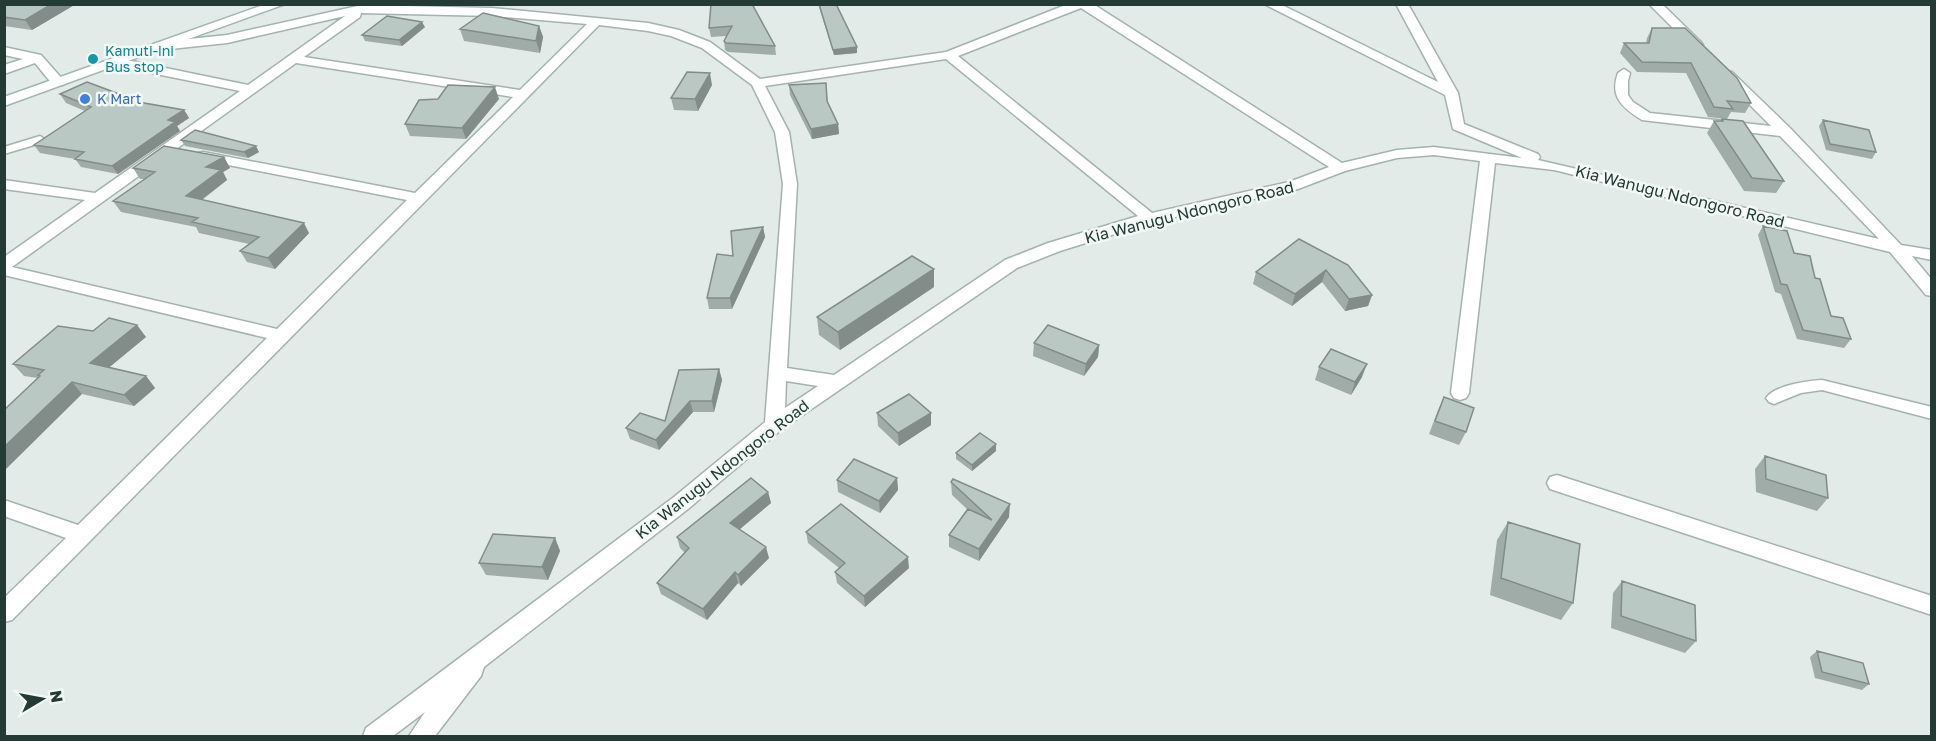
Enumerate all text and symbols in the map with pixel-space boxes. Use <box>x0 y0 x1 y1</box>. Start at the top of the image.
place label: Kamuti-ini Bus stop <box>105 42 174 75</box>
marker: Kamuti-ini Bus stop <box>86 52 100 66</box>
place label: K Mart <box>97 90 141 107</box>
marker: K Mart <box>78 92 92 106</box>
street label: Kia Wanugu Ndongoro Road <box>1573 160 1787 232</box>
street label: Kia Wanugu Ndongoro Road <box>1082 176 1296 248</box>
street label: Kia Wanugu Ndongoro Road <box>631 395 813 543</box>
north arrow <box>12 669 72 729</box>
text: N <box>46 689 68 704</box>

